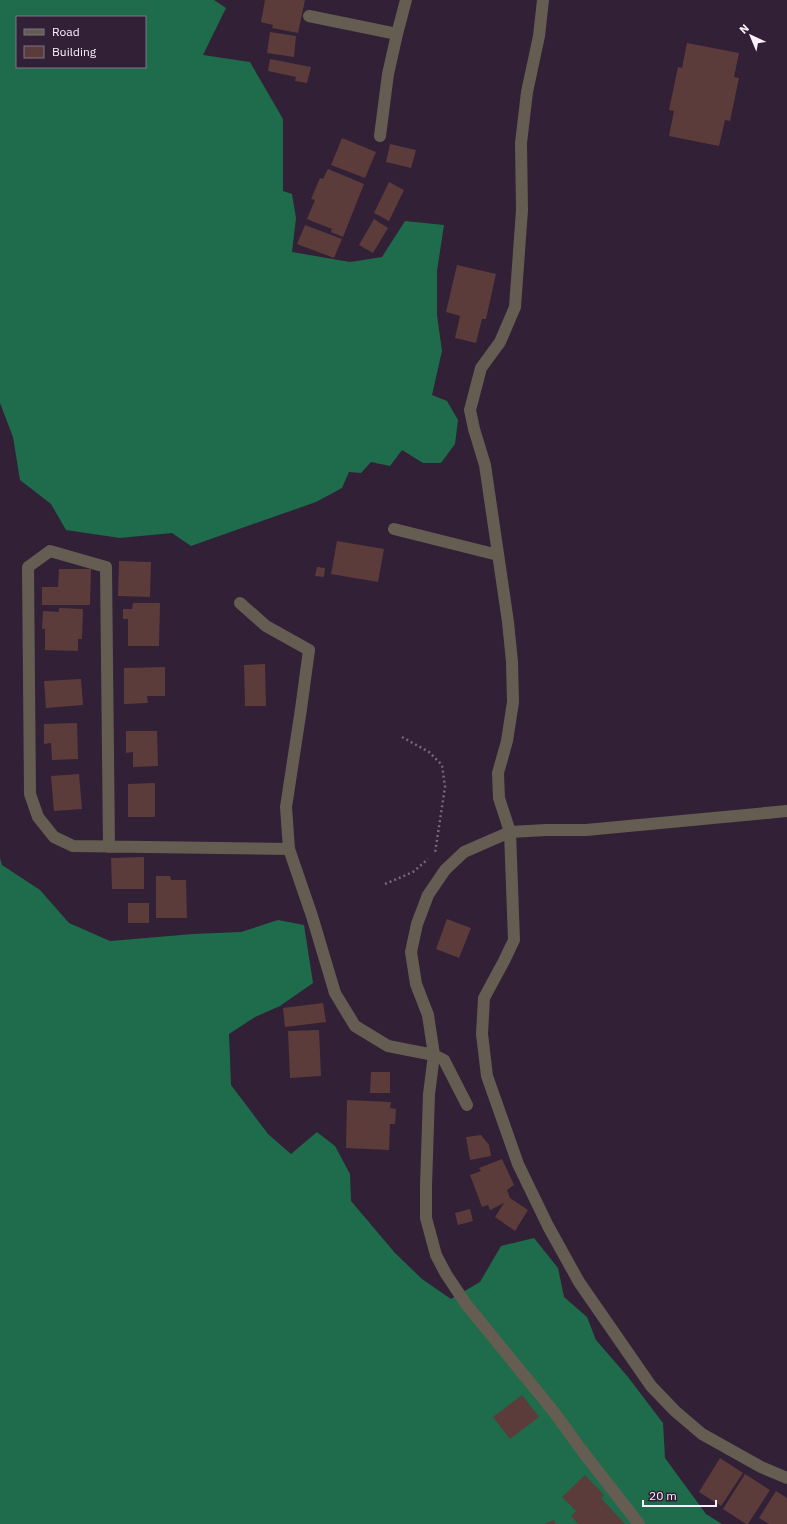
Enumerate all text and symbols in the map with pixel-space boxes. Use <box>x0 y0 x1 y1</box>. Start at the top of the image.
legend <box>16 16 146 68</box>
north arrow <box>731 16 771 56</box>
text: N <box>736 21 752 37</box>
text: Road <box>52 24 80 39</box>
text: Building <box>52 44 97 59</box>
scale bar <box>643 1482 716 1508</box>
text: 20 m <box>649 1488 677 1503</box>

